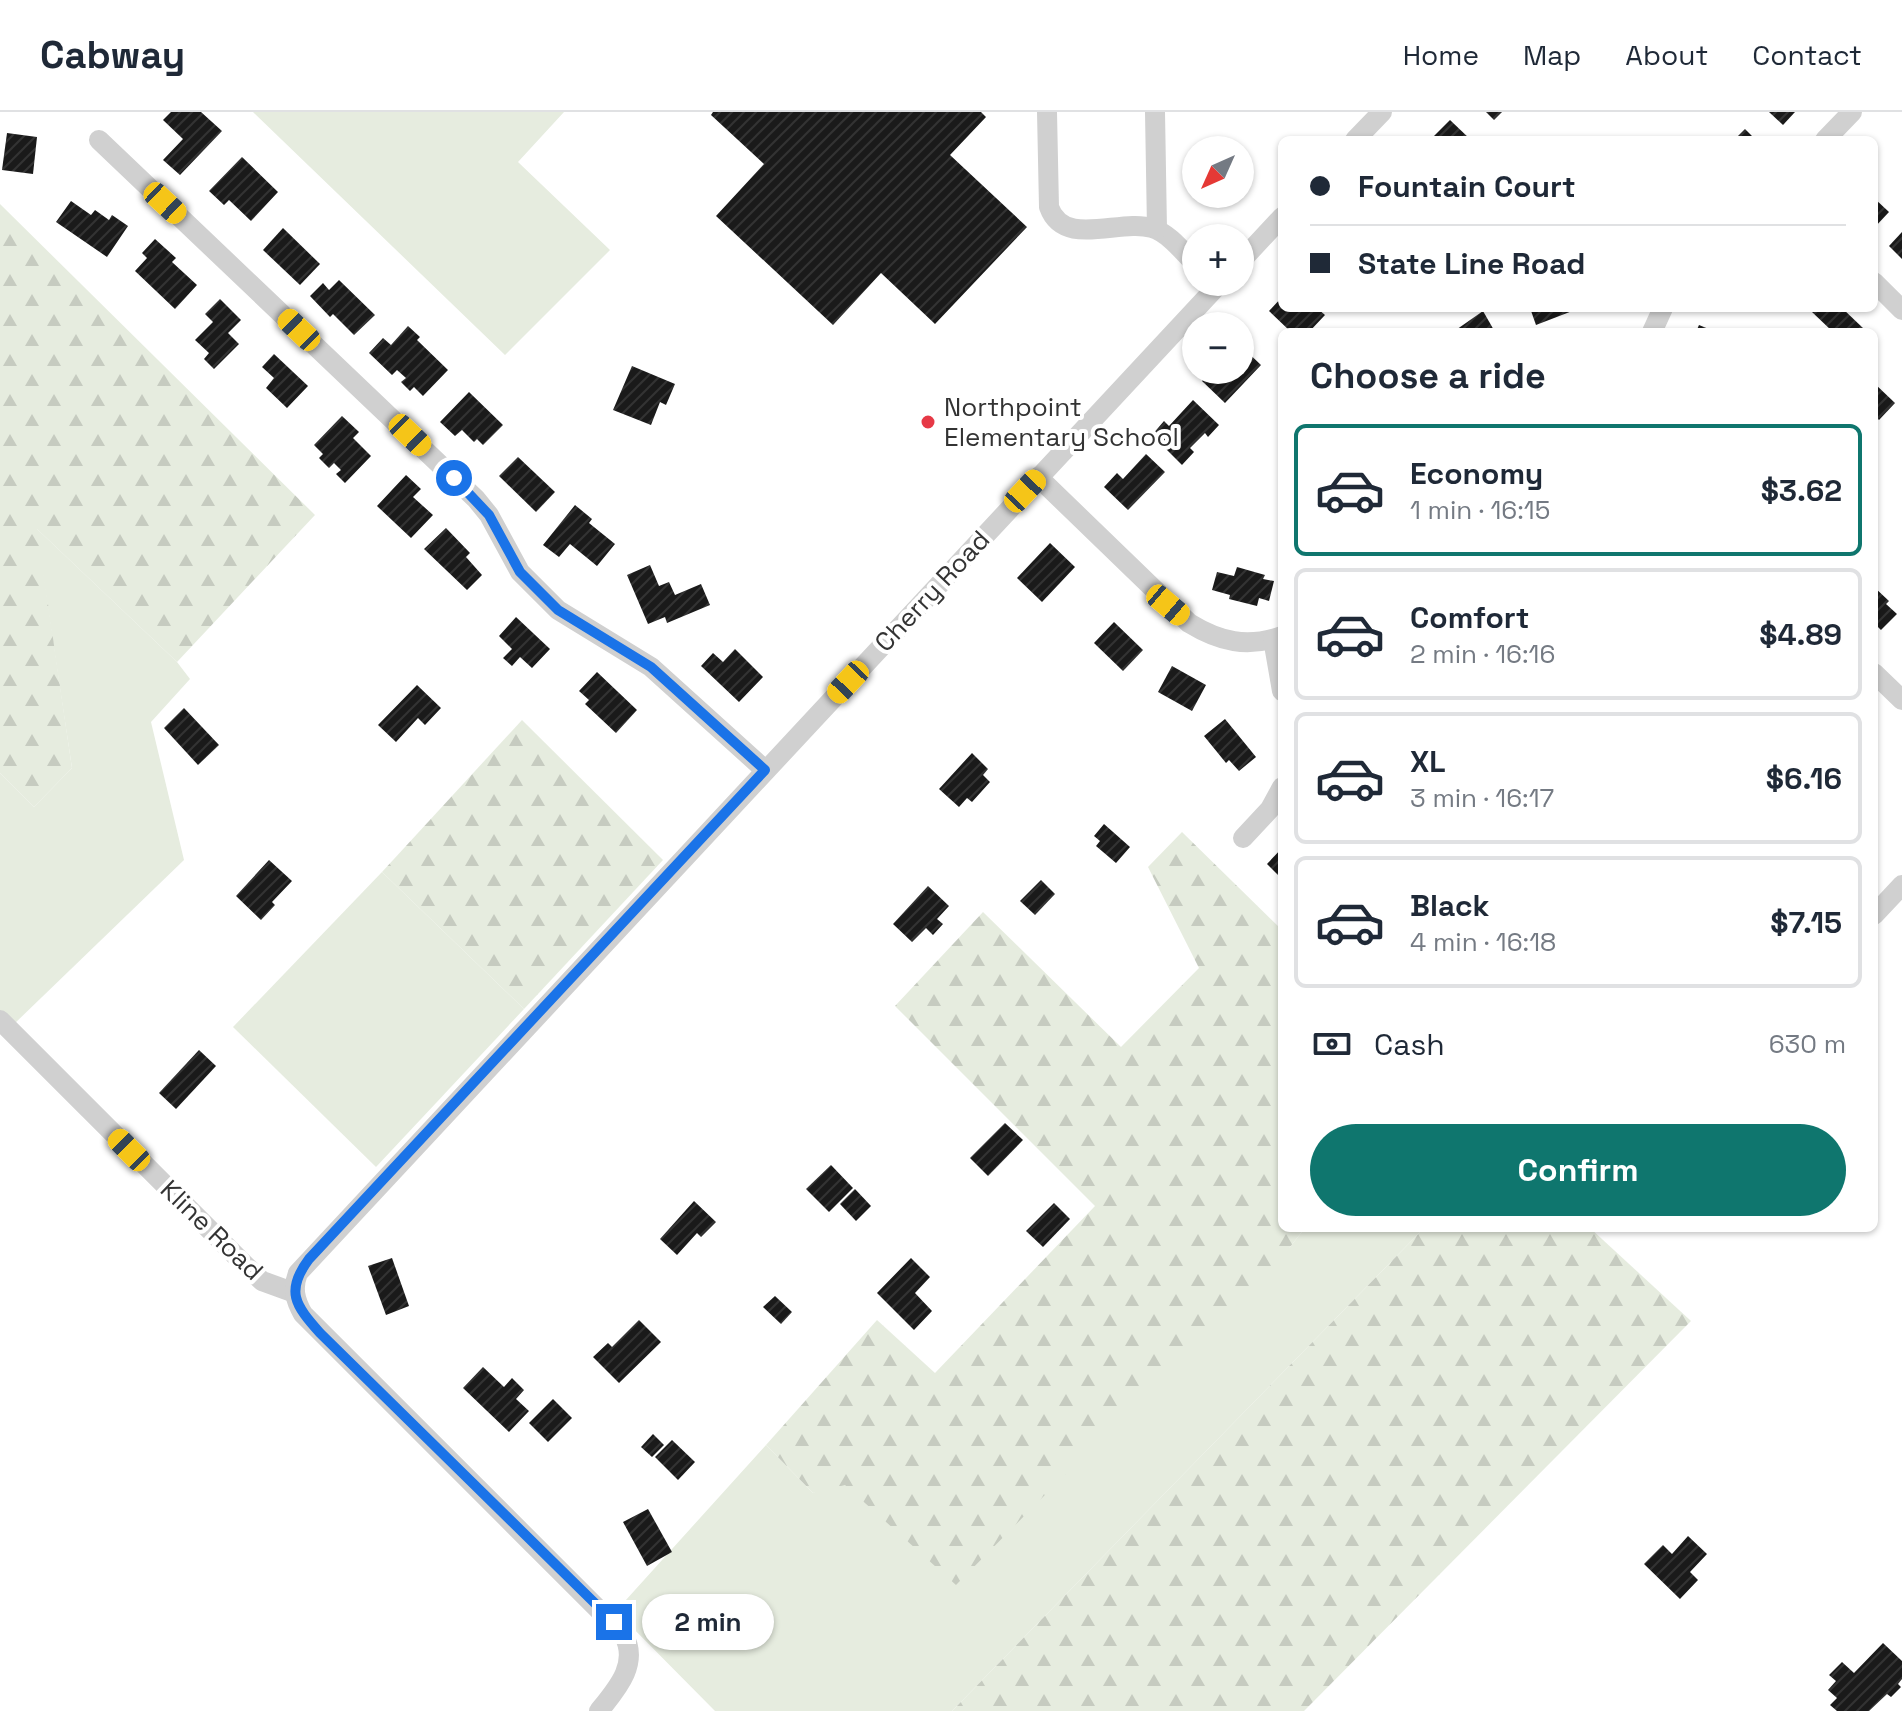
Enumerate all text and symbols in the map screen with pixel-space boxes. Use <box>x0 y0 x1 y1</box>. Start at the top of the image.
text: Cabway <box>40 31 185 79</box>
text: Home <box>1403 37 1479 73</box>
text: Map <box>1523 37 1581 73</box>
text: About <box>1625 37 1708 73</box>
text: Contact <box>1752 37 1862 73</box>
north arrow <box>1182 136 1254 208</box>
map controls <box>1182 136 1254 384</box>
text: Fountain Court <box>1358 167 1576 206</box>
car <box>139 178 191 228</box>
button: + <box>1182 224 1254 296</box>
text: State Line Road <box>1358 244 1585 283</box>
car <box>273 305 325 355</box>
button: − <box>1182 312 1254 384</box>
text: Choose a ride <box>1310 353 1546 399</box>
place label: Northpoint Elementary School <box>944 390 1179 454</box>
car <box>384 410 436 460</box>
marker: Northpoint Elementary School <box>919 413 937 431</box>
icon: car <box>1314 454 1386 526</box>
text: Economy <box>1410 454 1543 493</box>
route start <box>436 460 472 496</box>
car <box>1000 465 1050 517</box>
text: $3.62 <box>1761 471 1842 510</box>
text: 1 min · 16:15 <box>1410 493 1550 527</box>
street label: Cherry Road <box>867 523 997 659</box>
car <box>1142 580 1194 630</box>
icon: car <box>1314 598 1386 670</box>
text: Comfort <box>1410 598 1529 637</box>
text: $4.89 <box>1759 615 1842 654</box>
text: 2 min · 16:16 <box>1410 637 1555 671</box>
car <box>823 656 873 708</box>
icon: car <box>1314 742 1386 814</box>
text: XL <box>1410 742 1446 781</box>
text: $6.16 <box>1766 759 1842 798</box>
text: 3 min · 16:17 <box>1410 781 1554 815</box>
icon: car <box>1314 886 1386 958</box>
text: Black <box>1410 886 1489 925</box>
text: $7.15 <box>1770 903 1842 942</box>
text: 4 min · 16:18 <box>1410 925 1556 959</box>
icon: cash <box>1310 1022 1354 1066</box>
text: Cash <box>1374 1025 1445 1064</box>
text: 630 m <box>1769 1027 1846 1061</box>
button: Confirm <box>1310 1124 1846 1216</box>
car <box>104 1125 154 1175</box>
street label: Kline Road <box>153 1172 271 1288</box>
callout: 2 min <box>642 1594 774 1650</box>
route end <box>596 1604 632 1640</box>
text: 2 min <box>674 1605 742 1639</box>

